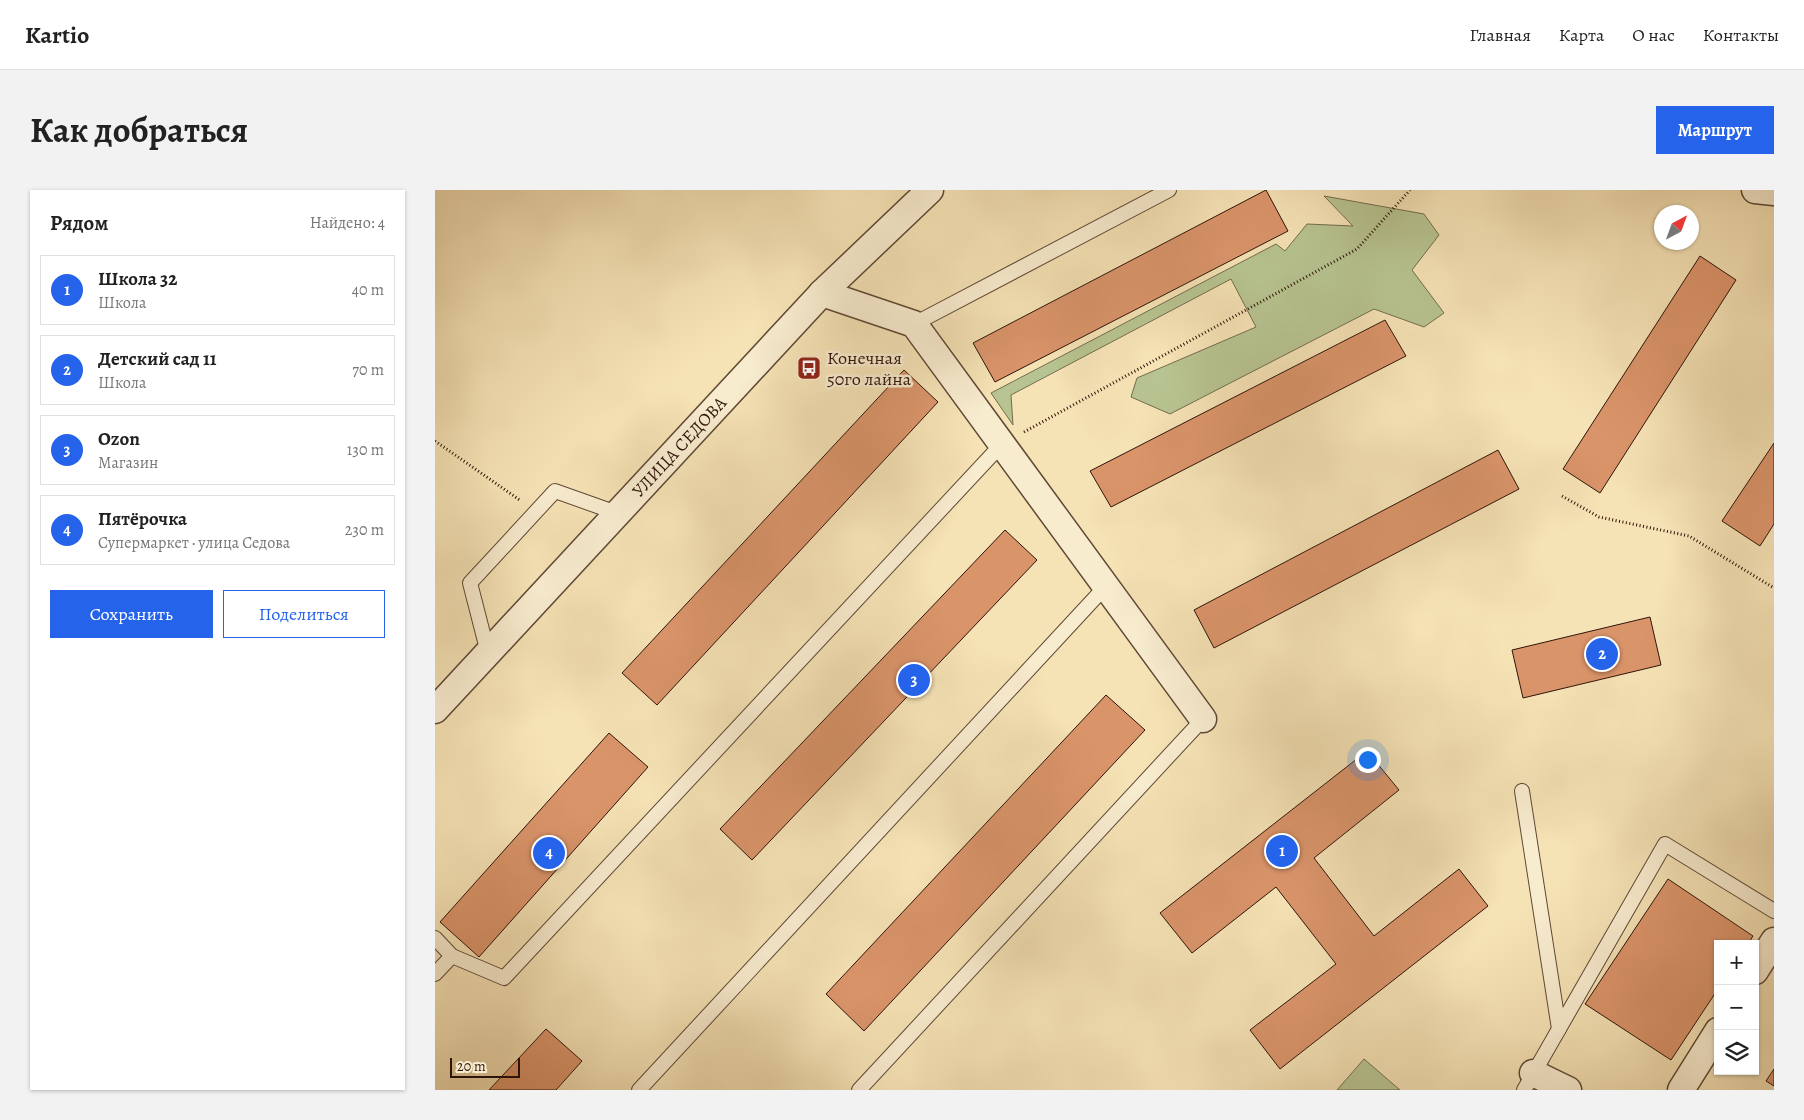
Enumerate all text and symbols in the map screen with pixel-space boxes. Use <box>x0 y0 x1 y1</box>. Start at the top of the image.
text: Kartio <box>25 19 89 51</box>
text: Главная <box>1470 23 1531 47</box>
text: Карта <box>1559 23 1604 47</box>
text: О нас <box>1632 23 1675 47</box>
text: Контакты <box>1703 23 1779 47</box>
text: Как добраться <box>30 106 248 154</box>
button: Маршрут <box>1656 106 1774 154</box>
north arrow <box>1654 205 1699 250</box>
text: Рядом <box>50 209 108 237</box>
text: Найдено: 4 <box>310 212 385 234</box>
text: Школа 32 <box>98 266 177 292</box>
text: 1 <box>64 279 70 301</box>
text: 40 m <box>352 279 384 301</box>
text: Школа <box>98 292 146 314</box>
text: Детский сад 11 <box>98 346 217 372</box>
place label: Конечная 50го лайна <box>827 346 912 391</box>
bus stop icon: Конечная 50го лайна <box>796 355 822 381</box>
text: 2 <box>63 359 71 381</box>
text: 70 m <box>352 359 384 381</box>
text: Школа <box>98 372 146 394</box>
street label: УЛИЦА СЕДОВА <box>627 391 732 502</box>
text: Ozon <box>98 426 140 452</box>
text: 3 <box>64 439 70 461</box>
text: 130 m <box>347 439 384 461</box>
text: Магазин <box>98 452 158 474</box>
text: Пятёрочка <box>98 506 187 532</box>
text: 4 <box>63 519 71 541</box>
text: 230 m <box>345 519 384 541</box>
text: Супермаркет · улица Седова <box>98 532 290 554</box>
button: Сохранить <box>50 590 213 638</box>
button: Поделиться <box>223 590 385 638</box>
pin: 2 <box>1586 635 1618 673</box>
pin: 3 <box>898 661 930 699</box>
your location <box>1355 747 1381 773</box>
pin: 1 <box>1266 832 1298 870</box>
pin: 4 <box>533 834 565 872</box>
map controls <box>1714 940 1759 1075</box>
button: + <box>1714 940 1759 985</box>
button: − <box>1714 985 1759 1030</box>
button: layers <box>1714 1030 1759 1075</box>
scale bar <box>450 1055 520 1078</box>
text: 20 m <box>457 1057 486 1076</box>

